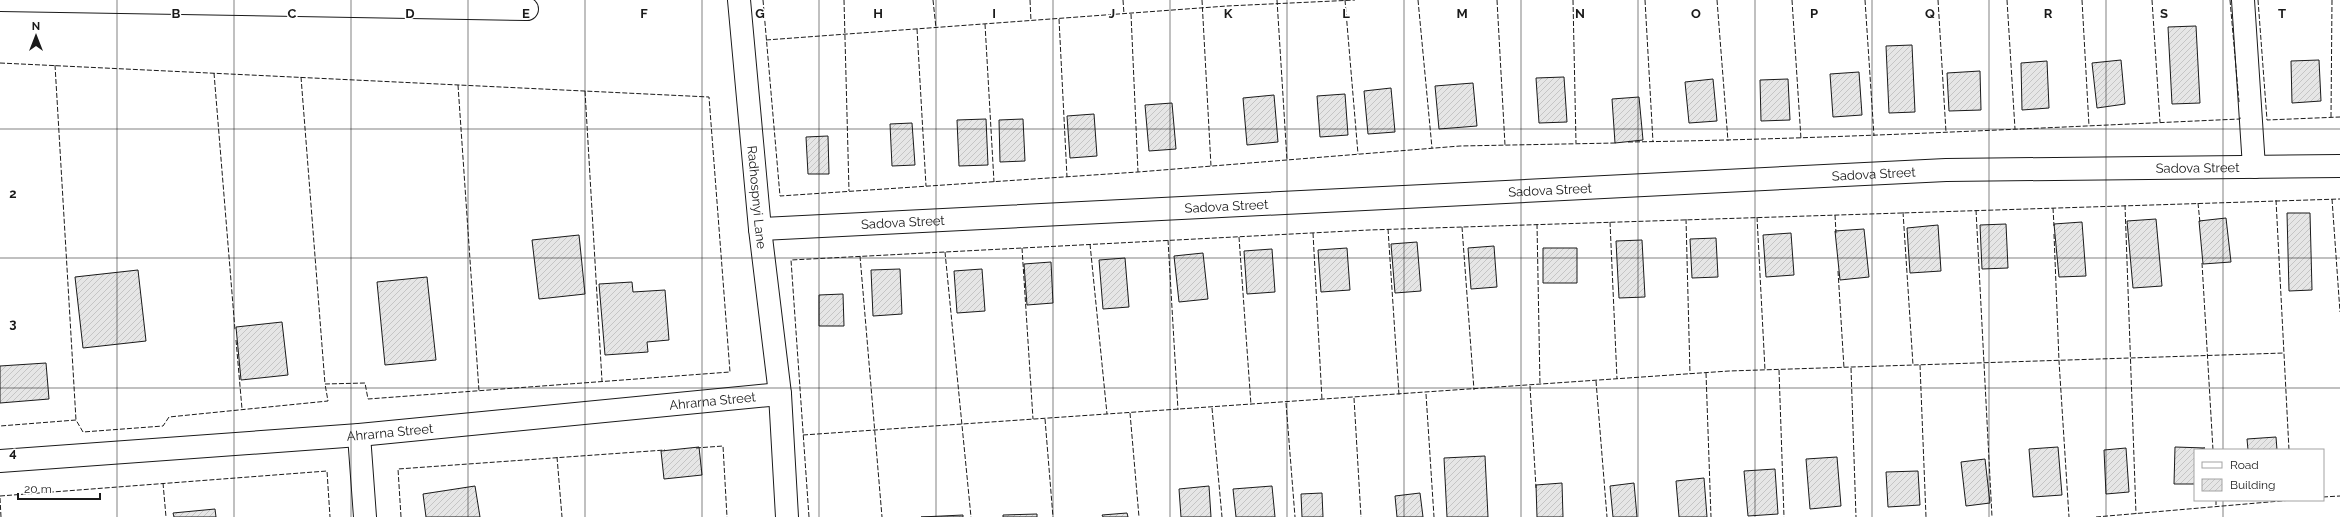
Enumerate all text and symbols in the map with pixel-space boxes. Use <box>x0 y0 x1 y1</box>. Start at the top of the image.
text: B <box>172 6 181 21</box>
text: C <box>288 6 297 21</box>
text: D <box>405 6 415 21</box>
text: E <box>522 6 530 21</box>
text: F <box>640 6 648 21</box>
text: G <box>755 6 765 21</box>
text: H <box>873 6 883 21</box>
text: I <box>992 6 996 21</box>
text: J <box>1109 6 1115 21</box>
text: K <box>1224 6 1233 21</box>
text: L <box>1342 6 1350 21</box>
text: M <box>1456 6 1468 21</box>
text: N <box>1575 6 1585 21</box>
text: O <box>1691 6 1701 21</box>
text: P <box>1810 6 1818 21</box>
text: Q <box>1925 6 1935 21</box>
text: R <box>2044 6 2053 21</box>
text: S <box>2160 6 2168 21</box>
text: T <box>2278 6 2286 21</box>
north arrow <box>16 16 56 56</box>
text: N <box>32 20 40 33</box>
street label: Radhospnyi Lane <box>744 145 769 250</box>
street label: Sadova Street <box>2156 160 2240 176</box>
street label: Sadova Street <box>1831 164 1917 184</box>
street label: Sadova Street <box>1508 181 1593 200</box>
text: 2 <box>9 186 17 201</box>
street label: Sadova Street <box>1184 197 1269 216</box>
street label: Sadova Street <box>861 213 946 232</box>
text: 3 <box>9 316 17 331</box>
street label: Ahrarna Street <box>669 389 757 413</box>
street label: Ahrarna Street <box>346 421 434 444</box>
text: 4 <box>9 445 17 460</box>
legend <box>2194 449 2324 501</box>
text: Road <box>2230 458 2259 472</box>
scale bar <box>18 475 100 501</box>
text: Building <box>2230 478 2276 492</box>
text: 20 m <box>24 482 52 496</box>

